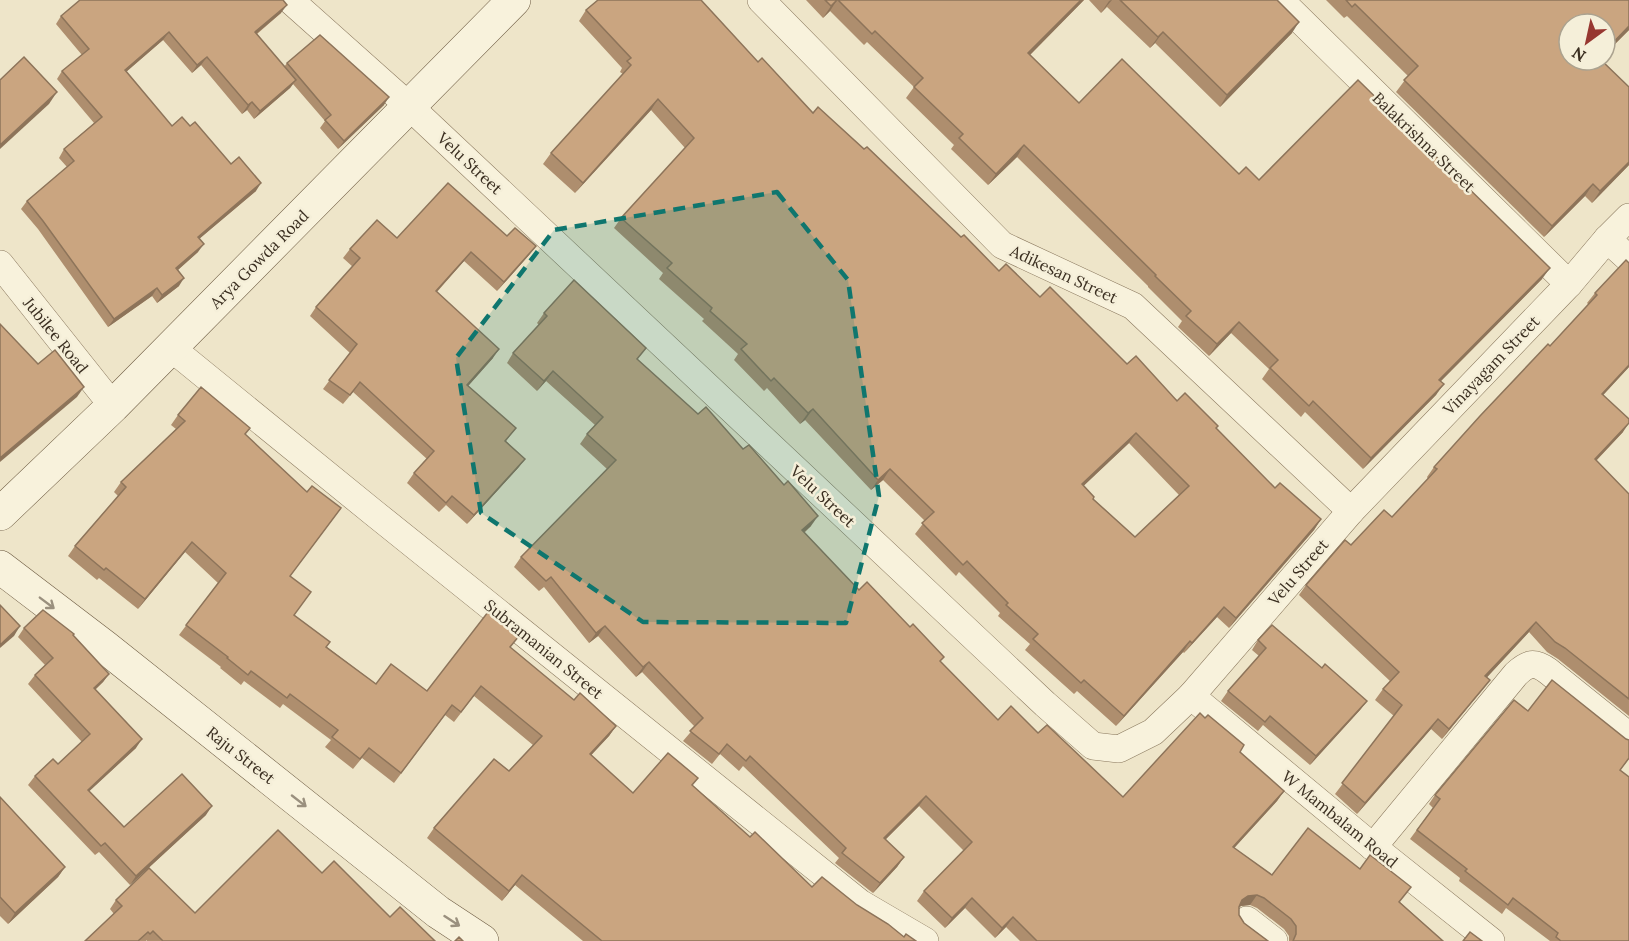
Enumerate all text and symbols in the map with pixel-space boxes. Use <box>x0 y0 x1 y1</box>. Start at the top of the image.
north arrow <box>1557 12 1617 72</box>
text: N <box>1568 43 1589 66</box>
street label: Balakrishna Street <box>1368 88 1480 197</box>
street label: Velu Street <box>432 127 507 199</box>
street label: Arya Gowda Road <box>205 205 313 313</box>
street label: Adikesan Street <box>1006 240 1122 308</box>
street label: Jubilee Road <box>19 292 93 377</box>
street label: Vinayagam Street <box>1438 311 1544 419</box>
street label: Velu Street <box>785 460 860 532</box>
street label: Velu Street <box>1263 534 1333 610</box>
street label: Subramanian Street <box>481 595 608 704</box>
one-way arrow <box>38 596 54 609</box>
street label: Raju Street <box>203 722 280 788</box>
street label: W Mambalam Road <box>1278 766 1402 872</box>
one-way arrow <box>291 795 307 808</box>
one-way arrow <box>444 915 460 927</box>

